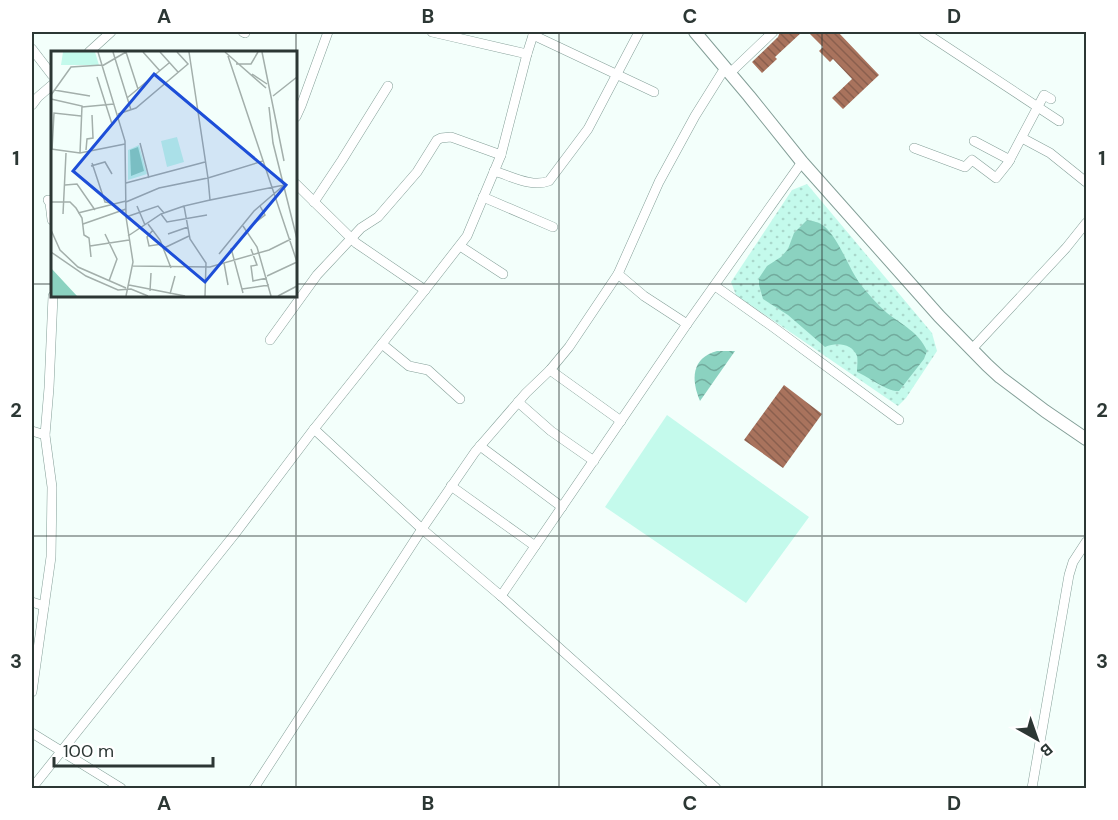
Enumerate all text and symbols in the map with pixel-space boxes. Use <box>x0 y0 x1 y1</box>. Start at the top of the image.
text: A <box>157 3 171 29</box>
text: B <box>422 3 434 29</box>
text: C <box>683 3 697 29</box>
text: D <box>947 3 961 29</box>
inset map <box>51 51 297 297</box>
text: 1 <box>12 145 20 171</box>
text: 1 <box>1098 145 1106 171</box>
text: 2 <box>10 397 22 423</box>
text: 2 <box>1096 397 1108 423</box>
text: 3 <box>10 648 22 674</box>
text: 3 <box>1096 648 1108 674</box>
north arrow <box>1007 709 1067 769</box>
scale bar <box>54 730 213 768</box>
text: 100 m <box>63 739 114 763</box>
text: B <box>1036 739 1057 761</box>
text: A <box>157 790 171 816</box>
text: B <box>422 790 434 816</box>
text: C <box>683 790 697 816</box>
text: D <box>947 790 961 816</box>

